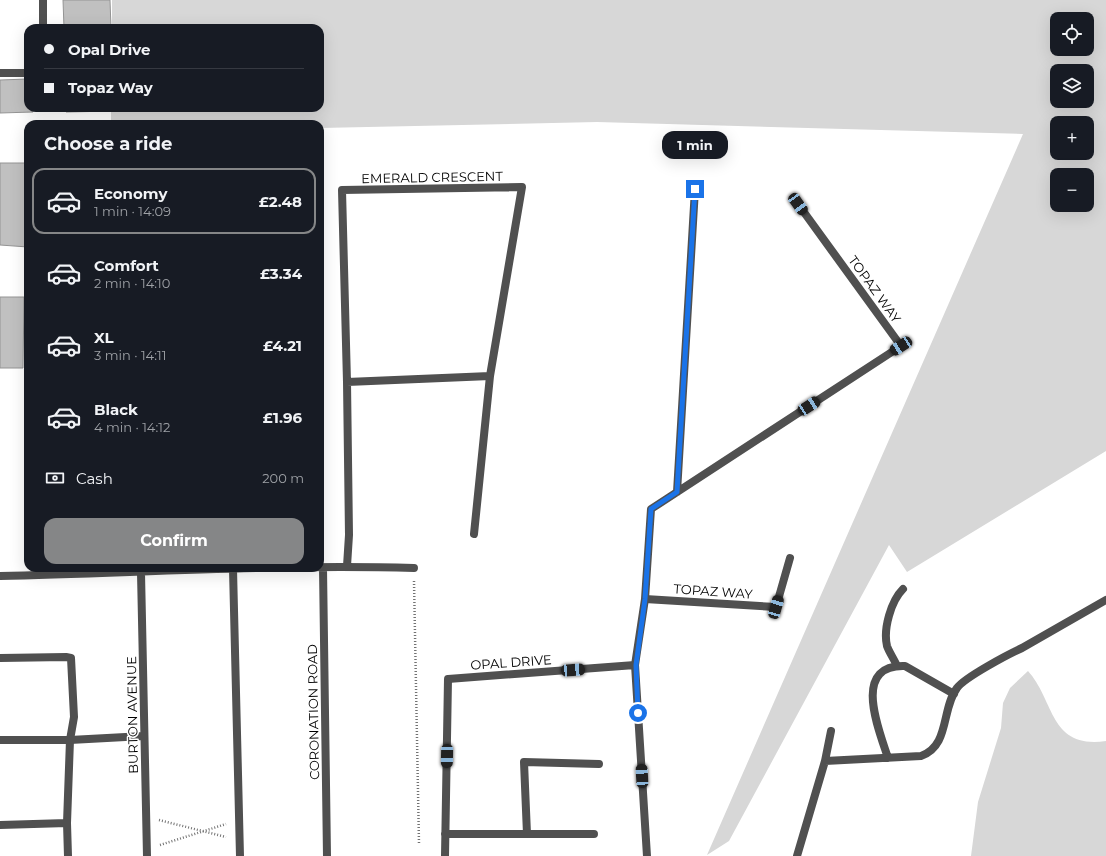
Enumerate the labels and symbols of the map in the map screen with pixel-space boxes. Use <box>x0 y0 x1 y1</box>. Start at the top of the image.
callout: 1 min <box>662 131 728 159</box>
street label: EMERALD CRESCENT <box>361 168 503 186</box>
route end <box>686 180 704 198</box>
car <box>786 191 810 217</box>
street label: TOPAZ WAY <box>845 252 905 326</box>
car <box>888 334 914 358</box>
car <box>796 394 822 418</box>
street label: TOPAZ WAY <box>673 580 754 602</box>
car <box>767 594 785 620</box>
street label: CORONATION ROAD <box>304 644 322 780</box>
street label: OPAL DRIVE <box>470 651 552 673</box>
street label: BURTON AVENUE <box>123 656 141 774</box>
car <box>561 663 585 677</box>
route start <box>629 704 647 722</box>
car <box>441 744 453 768</box>
car <box>635 764 649 788</box>

